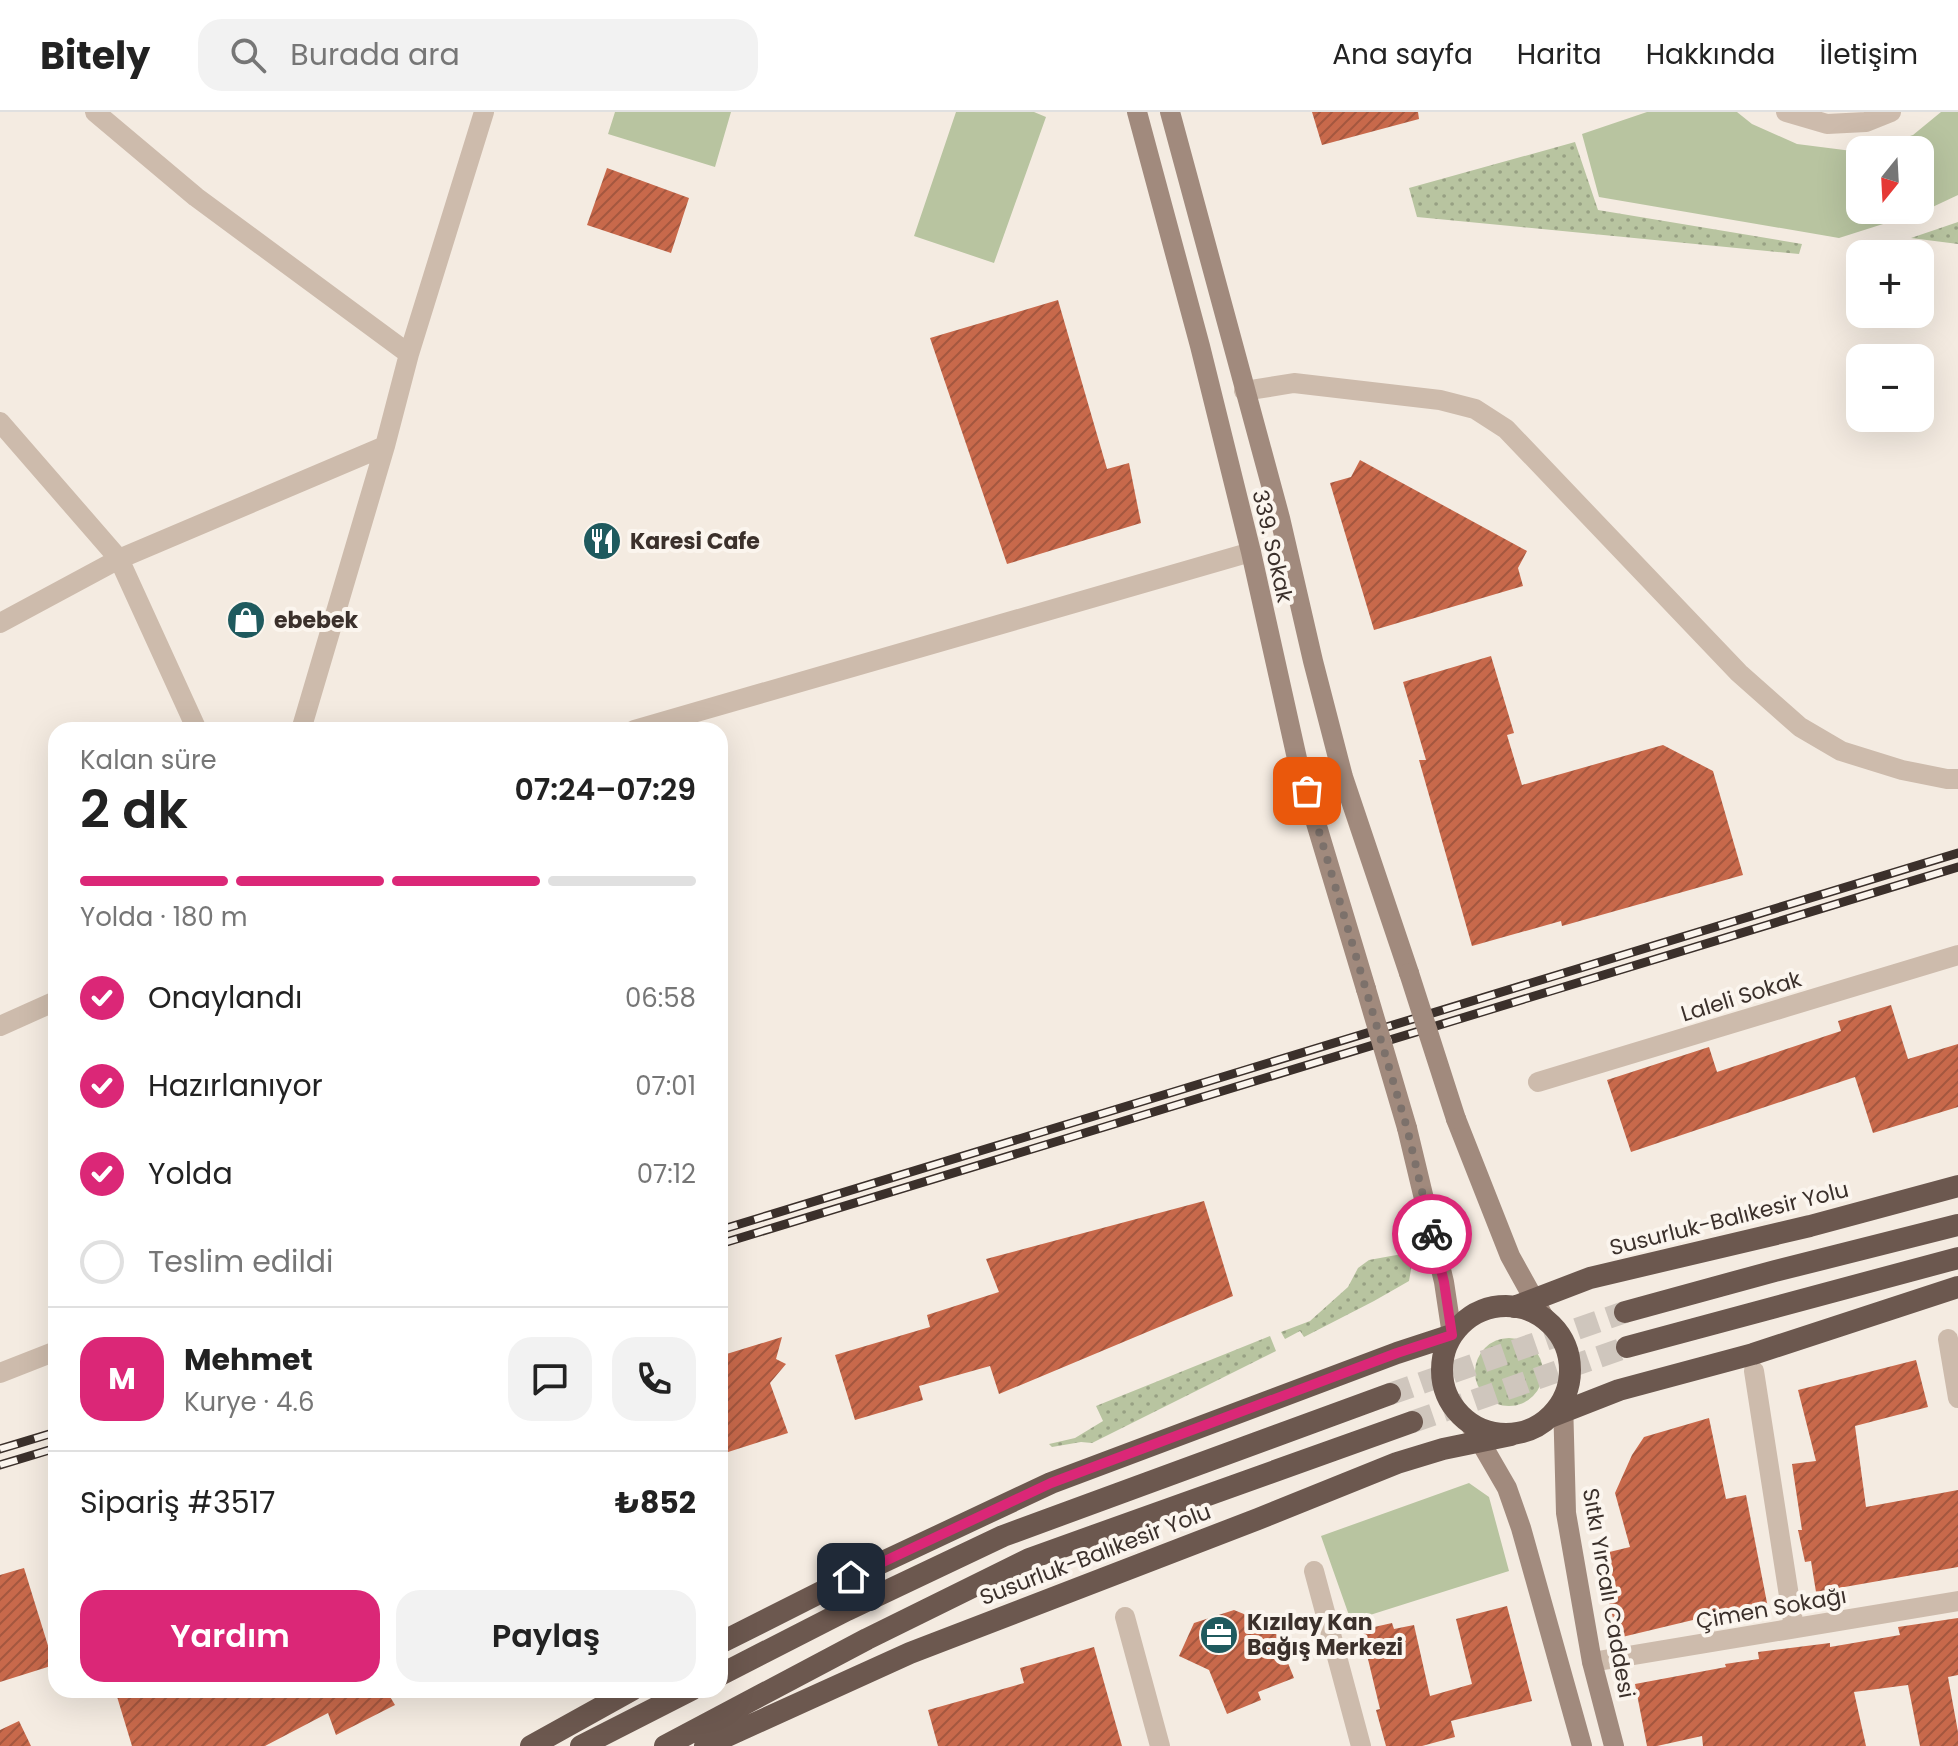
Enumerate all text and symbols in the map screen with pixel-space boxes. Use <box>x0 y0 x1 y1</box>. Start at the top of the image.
search box <box>198 19 758 91</box>
text: Bitely <box>40 29 150 82</box>
icon: search <box>226 33 270 77</box>
text: Burada ara <box>290 33 460 76</box>
text: Ana sayfa <box>1332 35 1473 74</box>
text: Harita <box>1517 35 1602 74</box>
text: Hakkında <box>1646 35 1775 74</box>
text: İletişim <box>1819 35 1918 74</box>
north arrow <box>1846 136 1934 224</box>
map controls <box>1846 136 1934 432</box>
button: + <box>1846 240 1934 328</box>
button: − <box>1846 344 1934 432</box>
street label: 339. Sokak <box>1244 487 1301 606</box>
restaurant icon: Karesi Cafe <box>581 520 623 562</box>
place label: Karesi Cafe <box>630 526 760 557</box>
shop icon: ebebek <box>225 599 267 641</box>
place label: ebebek <box>274 605 359 636</box>
text: Kalan süre <box>80 742 217 778</box>
pin <box>1273 757 1341 825</box>
text: 07:24–07:29 <box>514 768 696 811</box>
icon: bag <box>1285 769 1329 813</box>
text: 2 dk <box>80 773 188 846</box>
text: Yolda · 180 m <box>80 899 248 935</box>
street label: Laleli Sokak <box>1677 963 1806 1030</box>
icon: check <box>80 976 124 1020</box>
text: Onaylandı <box>148 976 302 1019</box>
text: 06:58 <box>625 980 696 1016</box>
icon: check <box>80 1064 124 1108</box>
text: Hazırlanıyor <box>148 1064 323 1107</box>
text: 07:01 <box>635 1068 696 1104</box>
icon: check <box>80 1152 124 1196</box>
text: Yolda <box>148 1152 233 1195</box>
text: 07:12 <box>637 1156 696 1192</box>
street label: Susurluk-Balıkesir Yolu <box>1606 1174 1852 1263</box>
courier <box>1392 1194 1472 1274</box>
icon: bike <box>1410 1212 1454 1256</box>
text: Teslim edildi <box>148 1240 333 1283</box>
button: chat <box>508 1337 592 1421</box>
button: phone <box>612 1337 696 1421</box>
text: Mehmet <box>184 1338 313 1381</box>
text: M <box>108 1357 136 1400</box>
text: Kurye · 4.6 <box>184 1384 314 1420</box>
text: Sipariş #3517 <box>80 1481 275 1524</box>
text: ₺852 <box>615 1481 696 1524</box>
street label: Sıtkı Yırcalı Caddesi <box>1575 1486 1642 1700</box>
street label: Susurluk-Balıkesir Yolu <box>975 1496 1215 1613</box>
pin <box>817 1543 885 1611</box>
icon: home <box>829 1555 873 1599</box>
street label: Çimen Sokağı <box>1693 1580 1849 1637</box>
button: Yardım <box>80 1590 380 1682</box>
button: Paylaş <box>396 1590 696 1682</box>
place label: Kızılay Kan Bağış Merkezi <box>1247 1607 1403 1663</box>
office icon: Kızılay Kan Bağış Merkezi <box>1198 1614 1240 1656</box>

